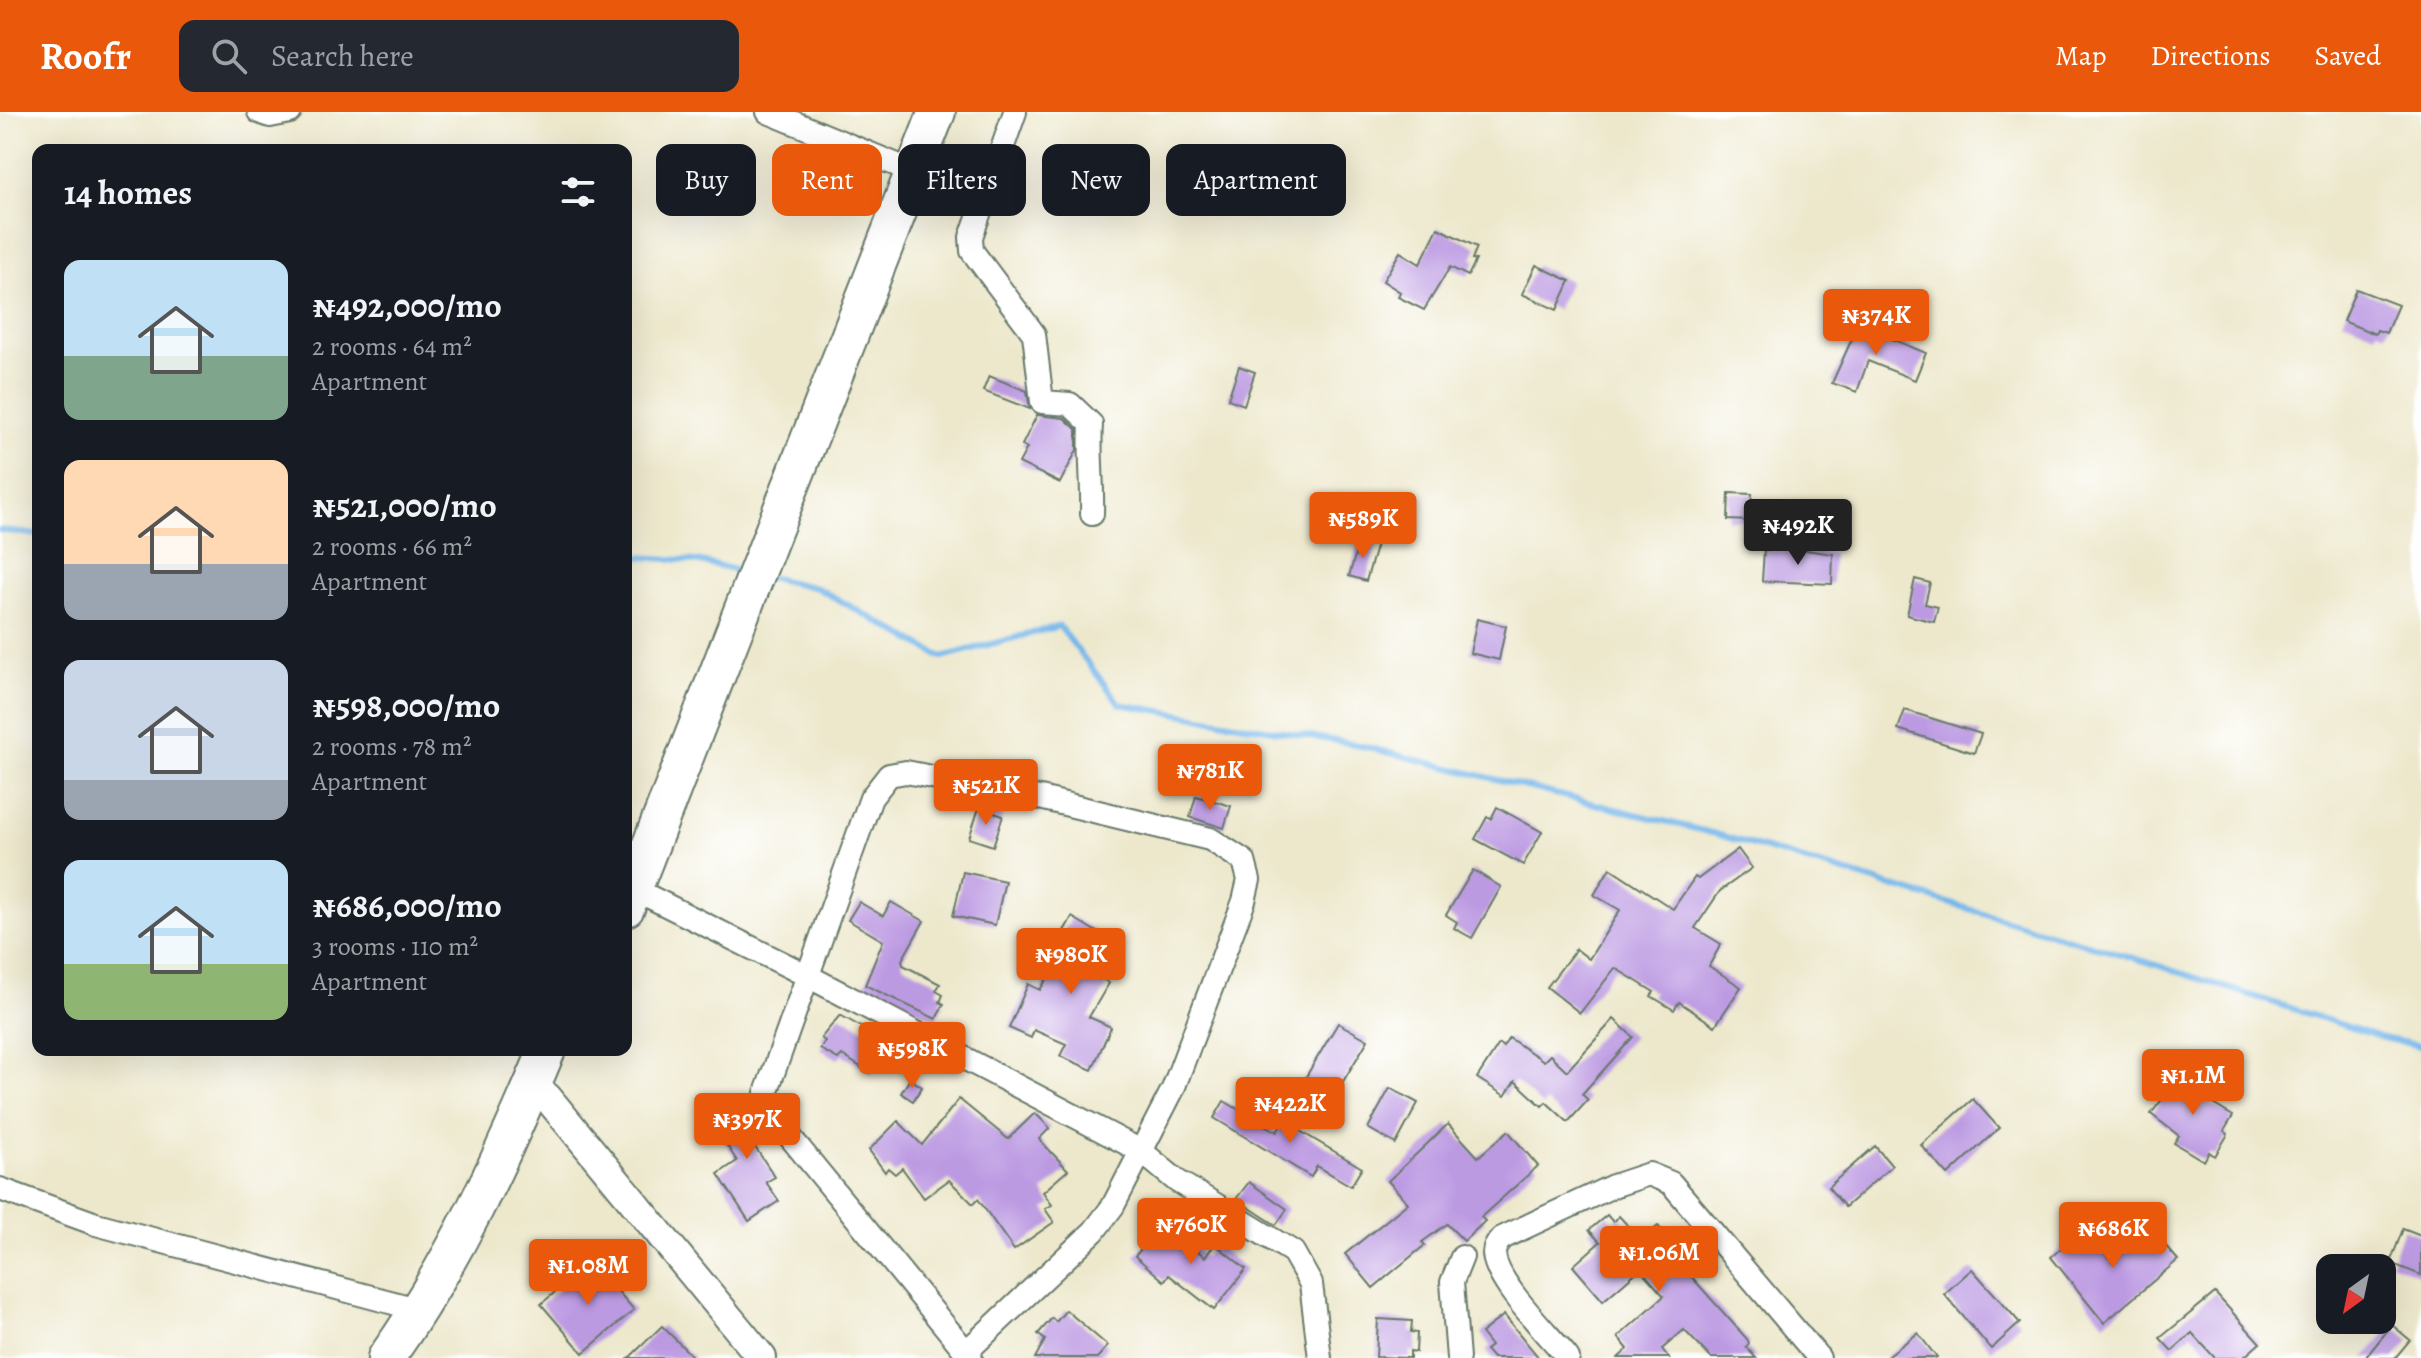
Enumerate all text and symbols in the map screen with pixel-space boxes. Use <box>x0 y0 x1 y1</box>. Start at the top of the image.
search box <box>179 20 739 92</box>
text: Roofr <box>40 30 131 82</box>
icon: search <box>207 34 251 78</box>
text: Search here <box>271 36 414 76</box>
text: Map <box>2055 37 2106 75</box>
text: Directions <box>2150 37 2271 75</box>
text: Saved <box>2315 37 2381 75</box>
chip: Buy <box>656 144 756 216</box>
chip: Rent <box>772 144 882 216</box>
chip: Filters <box>898 144 1026 216</box>
chip: New <box>1042 144 1150 216</box>
chip: Apartment <box>1166 144 1346 216</box>
text: 14 homes <box>64 169 192 216</box>
icon: filters <box>556 170 600 214</box>
text: ₦492,000/mo <box>312 282 502 329</box>
pin: ₦374K <box>1820 289 1932 357</box>
icon: home <box>128 292 224 388</box>
text: ₦374K <box>1841 297 1911 332</box>
text: 2 rooms · 64 m² <box>312 329 472 364</box>
text: Apartment <box>312 364 427 399</box>
text: ₦521,000/mo <box>312 482 497 529</box>
icon: home <box>128 492 224 588</box>
pin: ₦589K <box>1307 492 1419 560</box>
pin: ₦492K <box>1742 499 1854 567</box>
text: ₦589K <box>1327 500 1399 535</box>
text: ₦492K <box>1762 507 1834 542</box>
text: 2 rooms · 66 m² <box>312 529 472 564</box>
text: Apartment <box>312 564 427 599</box>
text: ₦598,000/mo <box>312 682 500 729</box>
icon: home <box>128 692 224 788</box>
text: 2 rooms · 78 m² <box>312 729 471 764</box>
pin: ₦781K <box>1154 744 1266 812</box>
text: ₦781K <box>1176 752 1244 787</box>
pin: ₦521K <box>930 759 1042 827</box>
text: Apartment <box>312 764 427 799</box>
text: ₦521K <box>952 767 1020 802</box>
text: ₦686,000/mo <box>312 882 502 929</box>
icon: home <box>128 892 224 988</box>
pin: ₦980K <box>1015 928 1127 996</box>
text: 3 rooms · 110 m² <box>312 929 478 964</box>
text: ₦980K <box>1034 936 1108 971</box>
text: Apartment <box>312 964 427 999</box>
pin: ₦598K <box>856 1022 968 1090</box>
text: ₦598K <box>876 1030 948 1065</box>
pin: ₦1.1M <box>2137 1049 2249 1117</box>
text: ₦1.1M <box>2160 1057 2226 1092</box>
pin: ₦422K <box>1234 1077 1346 1145</box>
text: ₦422K <box>1254 1085 1326 1120</box>
pin: ₦397K <box>691 1093 803 1161</box>
text: ₦397K <box>712 1101 782 1136</box>
pin: ₦760K <box>1135 1198 1247 1266</box>
pin: ₦686K <box>2057 1202 2169 1270</box>
text: ₦760K <box>1155 1206 1227 1241</box>
text: ₦686K <box>2077 1210 2149 1245</box>
pin: ₦1.06M <box>1594 1226 1724 1294</box>
text: ₦1.06M <box>1618 1234 1700 1269</box>
pin: ₦1.08M <box>523 1239 653 1307</box>
text: ₦1.08M <box>547 1247 629 1282</box>
north arrow <box>2316 1254 2396 1334</box>
map controls <box>2316 1254 2396 1334</box>

